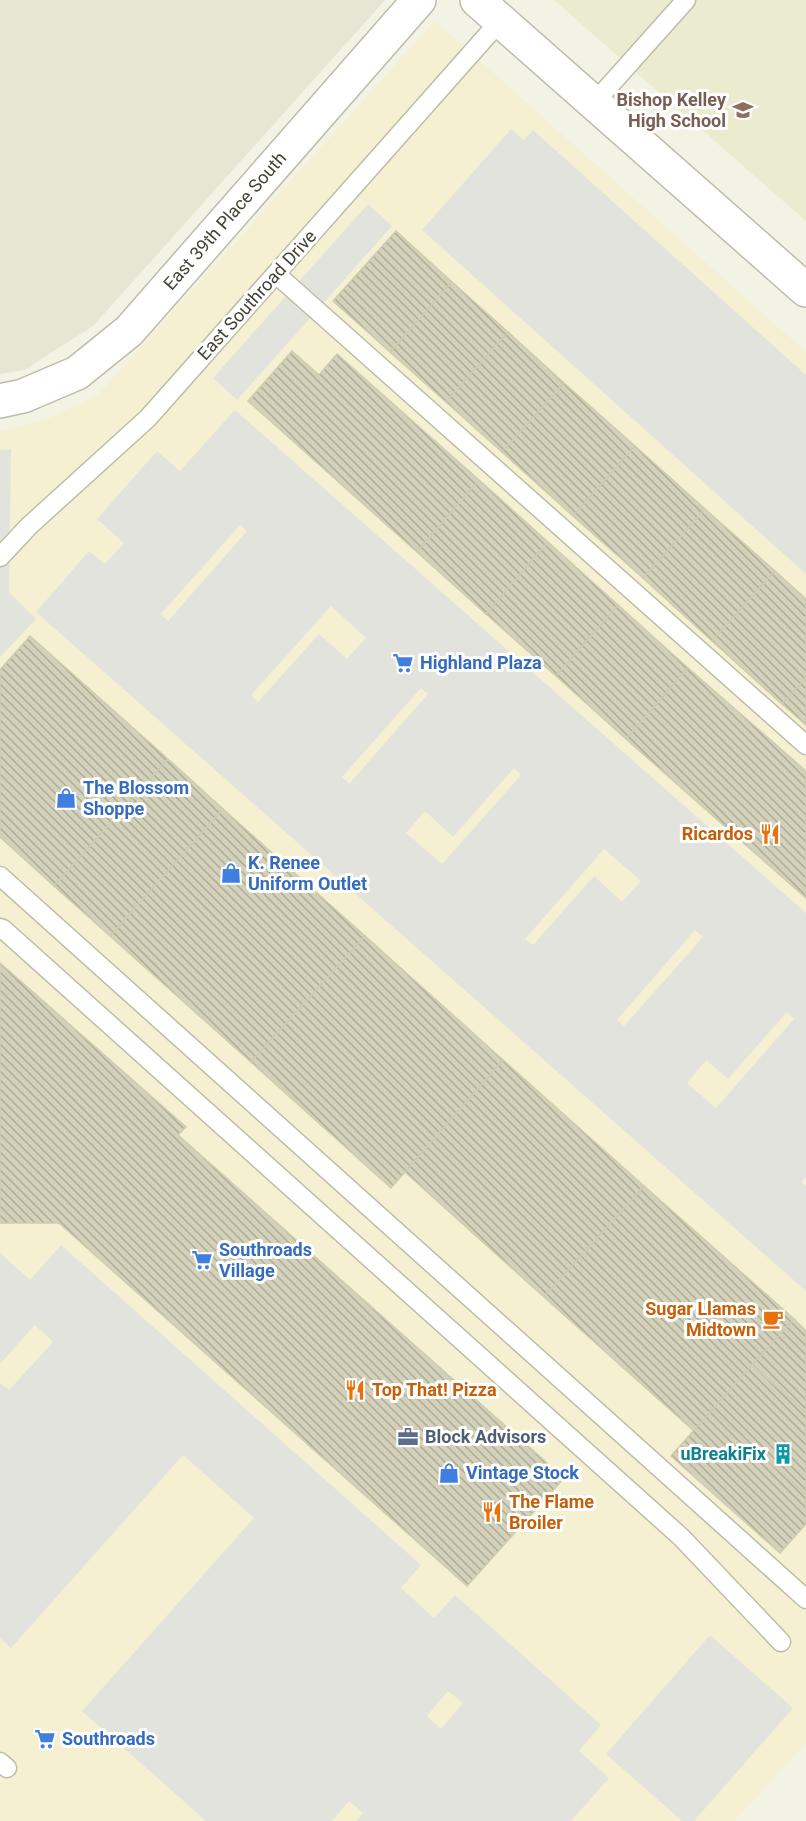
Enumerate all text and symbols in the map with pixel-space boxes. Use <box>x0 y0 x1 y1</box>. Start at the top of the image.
place label: Bishop Kelley High School <box>617 89 727 131</box>
school or university icon: Bishop Kelley High School <box>731 98 755 122</box>
street label: East 39th Place South <box>159 147 290 294</box>
street label: East Southroad Drive <box>193 225 320 364</box>
supermarket icon: Highland Plaza <box>391 651 415 675</box>
place label: Highland Plaza <box>420 652 542 673</box>
place label: The Blossom Shoppe <box>83 777 189 819</box>
shop icon: The Blossom Shoppe <box>54 786 78 810</box>
restaurant icon: Ricardos <box>758 822 782 846</box>
place label: Ricardos <box>682 823 753 844</box>
place label: K. Renee Uniform Outlet <box>248 852 367 894</box>
shop icon: K. Renee Uniform Outlet <box>219 861 243 885</box>
place label: Southroads Village <box>219 1239 312 1281</box>
supermarket icon: Southroads Village <box>190 1248 214 1272</box>
place label: Sugar Llamas Midtown <box>645 1298 756 1340</box>
cafe icon: Sugar Llamas Midtown <box>761 1307 785 1331</box>
restaurant icon: Top That! Pizza <box>343 1378 367 1402</box>
place label: Top That! Pizza <box>372 1379 497 1400</box>
office icon: Block Advisors <box>396 1425 420 1449</box>
place label: Block Advisors <box>425 1426 546 1447</box>
building icon: uBreakiFix <box>771 1442 795 1466</box>
place label: uBreakiFix <box>680 1443 767 1464</box>
shop icon: Vintage Stock <box>437 1461 461 1485</box>
place label: Vintage Stock <box>466 1462 579 1483</box>
place label: The Flame Broiler <box>509 1491 594 1533</box>
restaurant icon: The Flame Broiler <box>480 1500 504 1524</box>
supermarket icon: Southroads <box>33 1727 57 1751</box>
place label: Southroads <box>62 1728 155 1749</box>

